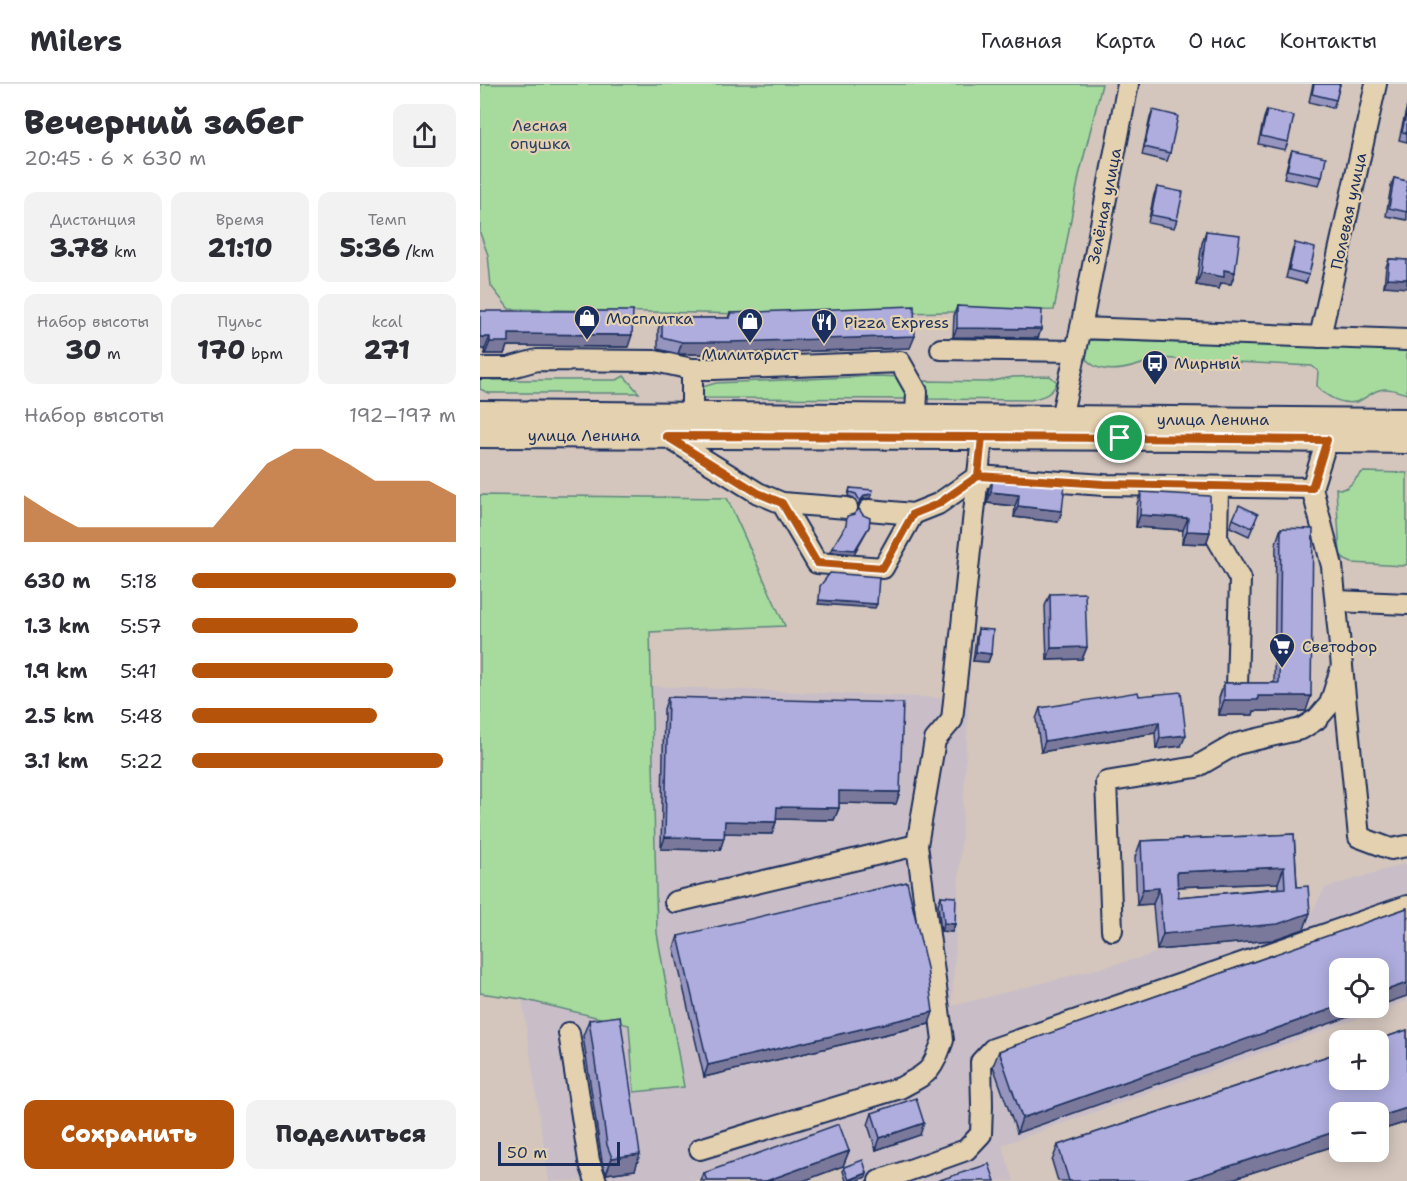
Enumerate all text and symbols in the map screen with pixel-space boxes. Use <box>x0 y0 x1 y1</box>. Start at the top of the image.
text: Milers <box>30 22 122 60</box>
text: Главная <box>981 27 1062 55</box>
text: Карта <box>1095 27 1155 55</box>
text: О нас <box>1188 27 1246 55</box>
text: Контакты <box>1279 27 1377 55</box>
text: Вечерний забег <box>24 100 304 145</box>
button: share <box>393 104 456 167</box>
park label: Лесная опушка <box>510 115 570 154</box>
text: 20:45 · 6 × 630 m <box>24 145 206 171</box>
street label: Зелёная улица <box>1083 146 1126 266</box>
street label: Полевая улица <box>1326 151 1371 271</box>
text: Дистанция <box>50 209 136 230</box>
text: Время <box>216 209 264 230</box>
text: Темп <box>368 209 406 230</box>
text: 3.78 <box>49 230 108 265</box>
text: 21:10 <box>207 230 273 265</box>
text: 5:36 <box>340 230 400 265</box>
text: km <box>108 241 137 262</box>
text: /km <box>400 241 434 262</box>
shop icon: Мосплитка <box>572 303 602 341</box>
shop icon: Милитарист <box>735 306 765 344</box>
restaurant icon: Pizza Express <box>809 307 839 345</box>
place label: Мосплитка <box>606 308 693 329</box>
text: Набор высоты <box>37 311 149 332</box>
text: Пульс <box>218 311 262 332</box>
text: kcal <box>371 311 403 332</box>
place label: Pizza Express <box>844 312 949 333</box>
text: 30 <box>65 332 102 367</box>
text: 170 <box>197 332 245 367</box>
text: 271 <box>364 332 410 367</box>
text: m <box>102 343 121 364</box>
text: bpm <box>245 343 283 364</box>
place label: Милитарист <box>701 344 799 365</box>
bus stop icon: Мирный <box>1140 348 1170 386</box>
place label: Мирный <box>1174 353 1240 374</box>
text: Набор высоты <box>24 402 164 428</box>
text: 192–197 m <box>349 402 456 428</box>
street label: улица Ленина <box>1157 409 1269 430</box>
pin <box>1094 412 1145 463</box>
icon: arrive <box>1103 421 1136 454</box>
street label: улица Ленина <box>528 425 640 446</box>
text: 630 m <box>24 568 90 594</box>
text: 5:18 <box>120 568 158 594</box>
text: 1.3 km <box>24 613 90 639</box>
text: 5:57 <box>120 613 162 639</box>
supermarket icon: Светофор <box>1267 631 1297 669</box>
place label: Светофор <box>1302 636 1377 657</box>
text: 1.9 km <box>24 658 87 684</box>
text: 5:41 <box>120 658 157 684</box>
text: 2.5 km <box>24 703 94 729</box>
text: 5:48 <box>120 703 163 729</box>
text: 3.1 km <box>24 748 88 774</box>
text: 5:22 <box>120 748 163 774</box>
map controls <box>1329 958 1389 1162</box>
button: locate <box>1329 958 1389 1018</box>
button: + <box>1329 1030 1389 1090</box>
button: Сохранить <box>24 1100 234 1169</box>
button: Поделиться <box>246 1100 456 1169</box>
button: − <box>1329 1102 1389 1162</box>
scale bar <box>498 1139 620 1166</box>
text: 50 m <box>507 1142 547 1163</box>

